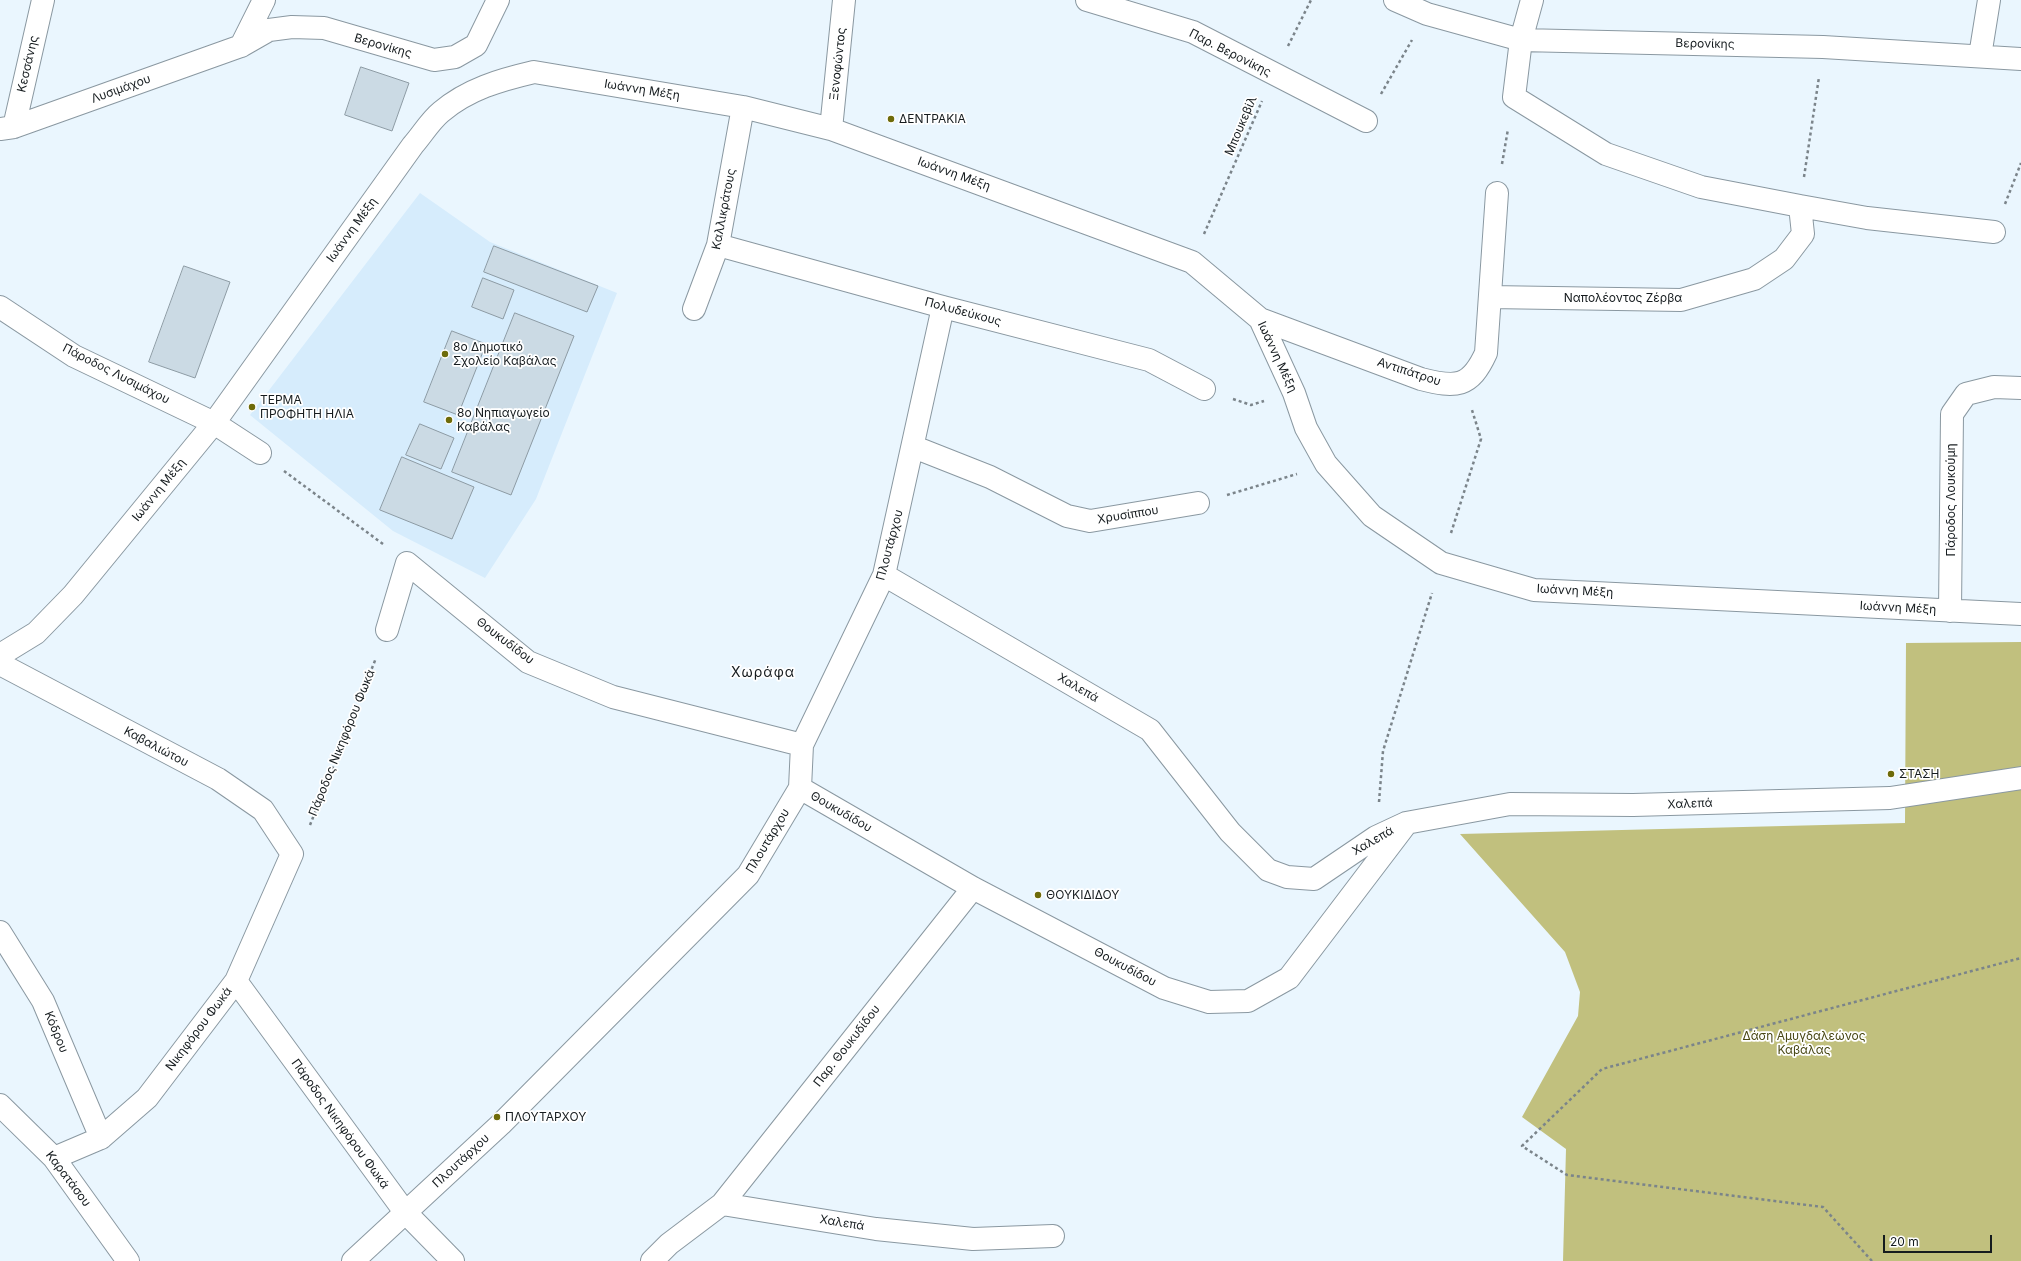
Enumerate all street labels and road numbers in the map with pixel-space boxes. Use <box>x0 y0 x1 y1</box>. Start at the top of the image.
street label: Παρ. Βερονίκης <box>1187 26 1273 80</box>
street label: Ξενοφώντος <box>827 27 849 101</box>
street label: Βερονίκης <box>353 31 413 61</box>
street label: Κεσσάνης <box>14 34 42 94</box>
street label: Βερονίκης <box>1675 36 1735 52</box>
street label: Λυσιμάχου <box>89 72 153 106</box>
street label: Ιωάννη Μέξη <box>603 77 681 103</box>
street label: Μπουκεβίλ <box>1222 94 1260 158</box>
street label: Ιωάννη Μέξη <box>916 154 992 194</box>
street label: Καλλικράτους <box>709 167 739 251</box>
street label: Ιωάννη Μέξη <box>324 195 380 265</box>
street label: Ναπολέοντος Ζέρβα <box>1564 291 1682 305</box>
street label: Πολυδεύκους <box>923 295 1003 329</box>
street label: Ιωάννη Μέξη <box>1254 319 1300 395</box>
street label: Πάροδος Λυσιμάχου <box>60 341 172 407</box>
street label: Αντιπάτρου <box>1375 355 1443 389</box>
street label: Πάροδος Λουκούμη <box>1944 443 1958 557</box>
street label: Ιωάννη Μέξη <box>129 456 189 524</box>
street label: Χρυσίππου <box>1096 503 1160 527</box>
street label: Πλουτάρχου <box>874 508 906 582</box>
street label: Ιωάννη Μέξη <box>1536 582 1614 600</box>
street label: Ιωάννη Μέξη <box>1859 599 1937 617</box>
street label: Θουκυδίδου <box>473 615 537 667</box>
street label: Πάροδος Νικηφόρου Φωκά <box>306 668 378 818</box>
street label: Χαλεπά <box>1055 670 1101 706</box>
street label: Καβαλιώτου <box>121 724 191 770</box>
street label: Θουκυδίδου <box>808 789 874 835</box>
street label: Χαλεπά <box>1667 796 1713 812</box>
street label: Πλουτάρχου <box>743 806 793 876</box>
street label: Χαλεπά <box>1350 823 1396 859</box>
street label: Θουκυδίδου <box>1091 945 1159 989</box>
street label: Νικηφόρου Φωκά <box>163 984 235 1074</box>
street label: Παρ. Θουκυδίδου <box>811 1002 883 1090</box>
street label: Κόδρου <box>41 1009 71 1055</box>
street label: Πάροδος Νικηφόρου Φωκά <box>288 1056 392 1192</box>
street label: Πλουτάρχου <box>430 1131 492 1191</box>
street label: Καρατάσου <box>42 1148 94 1210</box>
street label: Χαλεπά <box>819 1212 865 1234</box>

